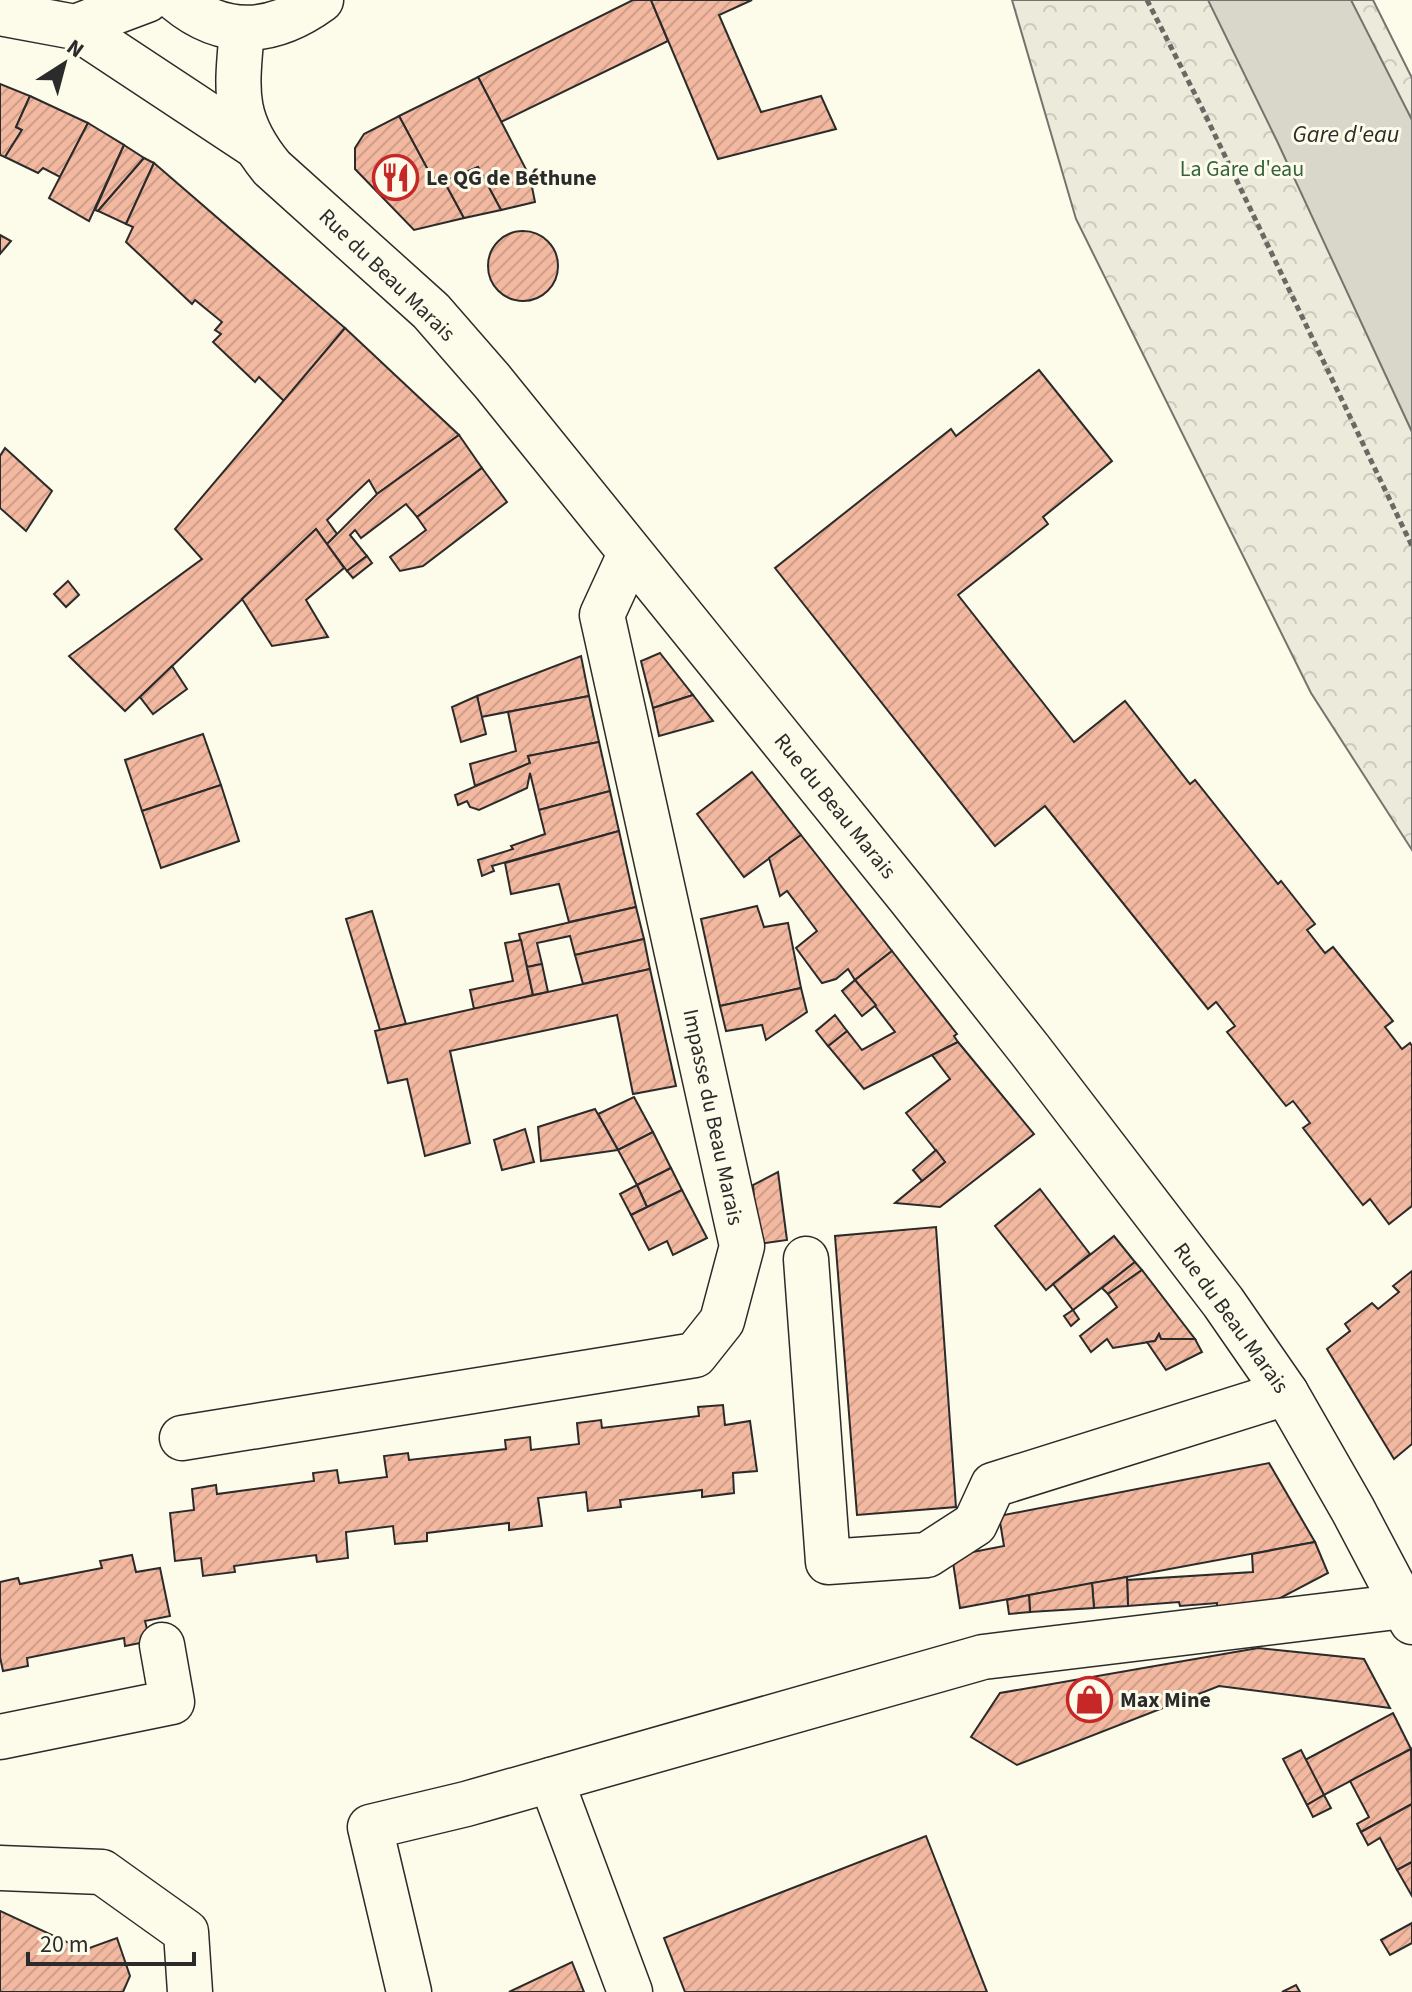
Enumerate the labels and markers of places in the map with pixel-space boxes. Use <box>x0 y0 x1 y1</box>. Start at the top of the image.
restaurant icon: Le QG de Béthune <box>371 154 419 202</box>
place label: Le QG de Béthune <box>426 162 597 194</box>
shop icon: Max Mine <box>1065 1676 1113 1724</box>
place label: Max Mine <box>1120 1684 1211 1716</box>

